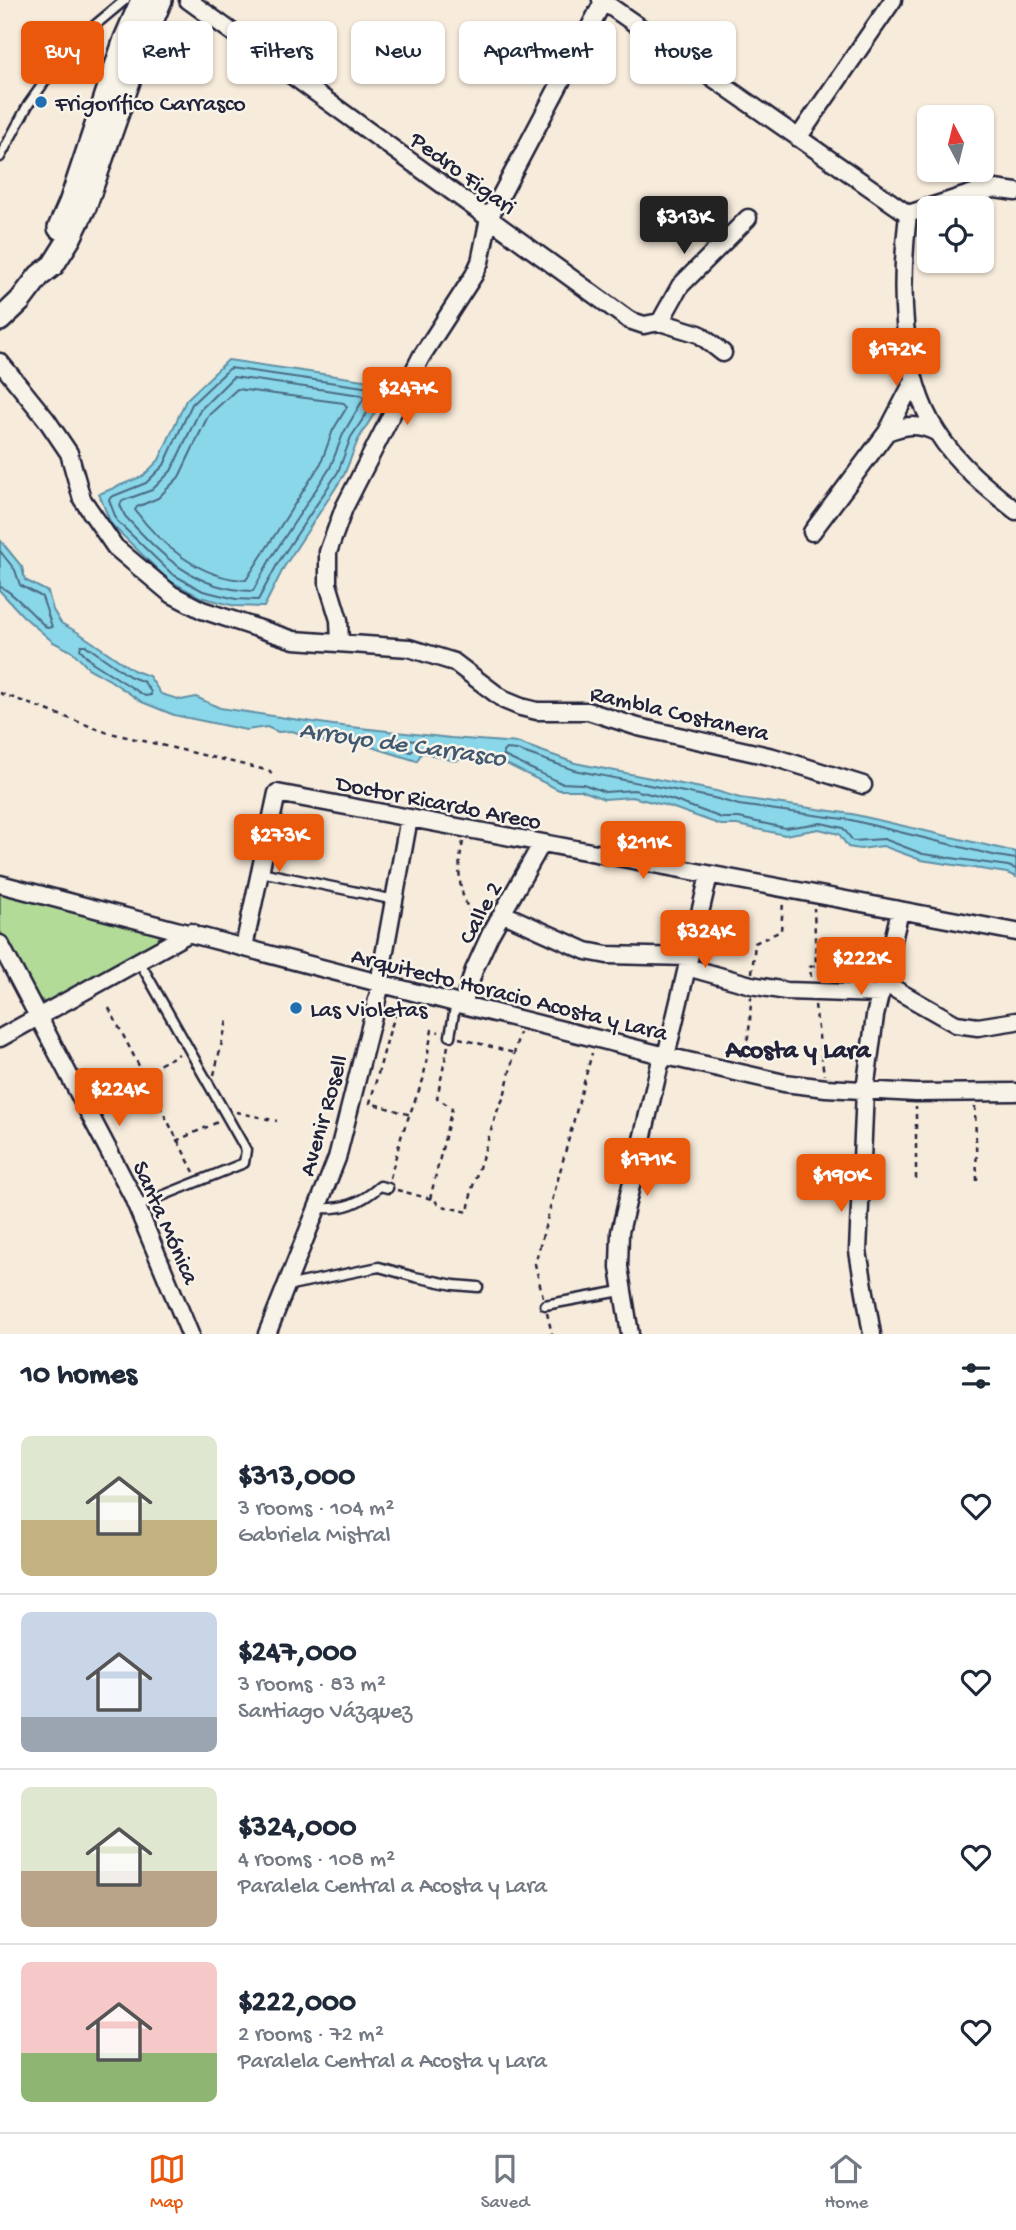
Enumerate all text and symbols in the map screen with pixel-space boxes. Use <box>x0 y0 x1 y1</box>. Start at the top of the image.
chip: Buy <box>21 21 104 84</box>
chip: Rent <box>118 21 213 84</box>
chip: Filters <box>227 21 337 84</box>
chip: New <box>351 21 445 84</box>
chip: Apartment <box>459 21 616 84</box>
chip: House <box>630 21 736 84</box>
place label: Frigorífico Carrasco <box>54 91 246 120</box>
marker: Frigorífico Carrasco <box>33 94 49 110</box>
north arrow <box>917 105 994 182</box>
map controls <box>917 105 994 273</box>
street label: Pedro Figari <box>402 126 521 223</box>
pin: $313K <box>635 196 733 256</box>
button: locate <box>917 196 994 273</box>
text: $313K <box>656 205 712 232</box>
pin: $172K <box>847 328 945 388</box>
text: $172K <box>868 337 924 364</box>
pin: $247K <box>358 368 456 427</box>
text: $247K <box>378 376 436 403</box>
street label: Rambla Costanera <box>587 681 772 750</box>
water label: Arroyo de Carrasco <box>297 717 509 776</box>
street label: Doctor Ricardo Areco <box>331 770 543 839</box>
pin: $273K <box>230 814 328 874</box>
pin: $211K <box>594 822 692 881</box>
text: $273K <box>250 823 308 850</box>
text: $211K <box>617 830 669 857</box>
street label: Calle 2 <box>454 877 511 950</box>
pin: $324K <box>656 911 754 970</box>
text: $324K <box>676 919 734 946</box>
pin: $222K <box>812 937 910 997</box>
street label: Arquitecto Horacio Acosta y Lara <box>348 943 671 1050</box>
text: $222K <box>833 946 889 973</box>
place label: Las Violetas <box>310 997 428 1026</box>
marker: Las Violetas <box>288 1000 304 1016</box>
district label: Acosta y Lara <box>725 1037 872 1068</box>
street label: Avenir Rosell <box>294 1052 356 1180</box>
pin: $224K <box>70 1068 168 1128</box>
text: $224K <box>91 1077 147 1104</box>
pin: $171K <box>598 1138 696 1198</box>
text: $171K <box>620 1147 674 1174</box>
pin: $190K <box>792 1154 890 1214</box>
street label: Santa Mónica <box>124 1157 204 1290</box>
text: $190K <box>813 1163 869 1190</box>
icon: filters <box>957 1357 995 1395</box>
text: 10 homes <box>21 1359 137 1394</box>
text: $313,000 <box>238 1461 355 1496</box>
icon: home <box>77 1464 161 1548</box>
icon: heart <box>957 1487 995 1525</box>
text: 3 rooms · 104 m² <box>238 1496 394 1523</box>
text: Gabriela Mistral <box>238 1523 390 1550</box>
text: $247,000 <box>238 1637 357 1672</box>
icon: home <box>77 1640 161 1724</box>
icon: heart <box>957 1663 995 1701</box>
text: 3 rooms · 83 m² <box>238 1672 386 1699</box>
text: Santiago Vázquez <box>238 1699 412 1726</box>
text: $324,000 <box>238 1812 356 1847</box>
icon: home <box>77 1815 161 1899</box>
icon: heart <box>957 1838 995 1876</box>
text: 4 rooms · 108 m² <box>238 1847 395 1874</box>
text: Paralela Central a Acosta y Lara <box>238 1874 547 1901</box>
text: $222,000 <box>238 1987 356 2022</box>
icon: home <box>77 1990 161 2074</box>
icon: heart <box>957 2013 995 2051</box>
text: 2 rooms · 72 m² <box>238 2022 384 2049</box>
text: Paralela Central a Acosta y Lara <box>238 2049 547 2076</box>
tab: Map <box>148 2150 186 2215</box>
tab: Saved <box>481 2150 529 2215</box>
tab: Home <box>824 2150 868 2215</box>

